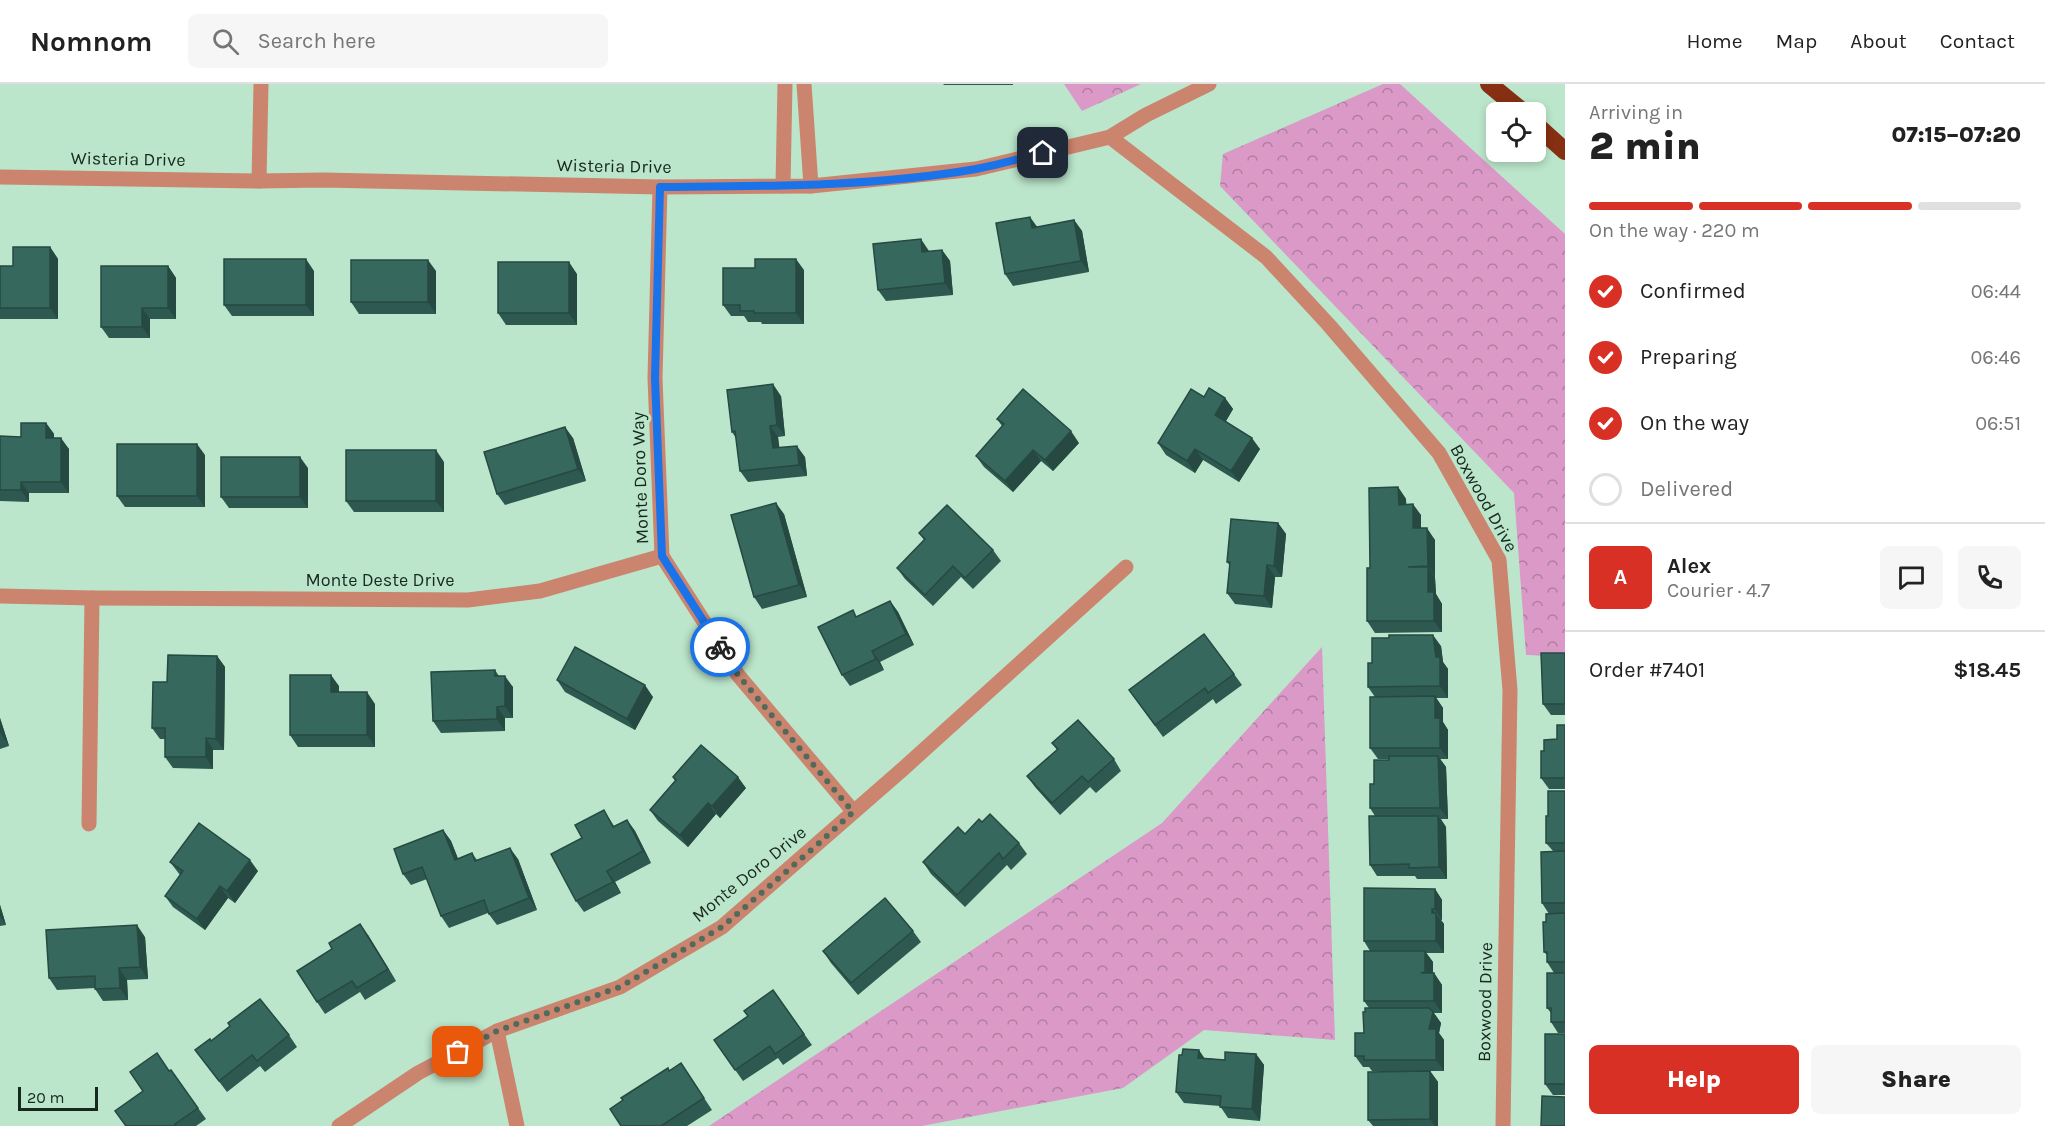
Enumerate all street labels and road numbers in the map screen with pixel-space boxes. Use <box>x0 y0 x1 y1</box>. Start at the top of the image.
street label: Wisteria Drive <box>70 147 186 171</box>
street label: Wisteria Drive <box>556 154 672 178</box>
street label: Monte Doro Way <box>627 411 653 545</box>
street label: Boxwood Drive <box>1445 440 1523 556</box>
street label: Monte Deste Drive <box>305 569 455 591</box>
street label: Monte Doro Drive <box>687 821 811 927</box>
street label: Boxwood Drive <box>1473 942 1497 1062</box>

